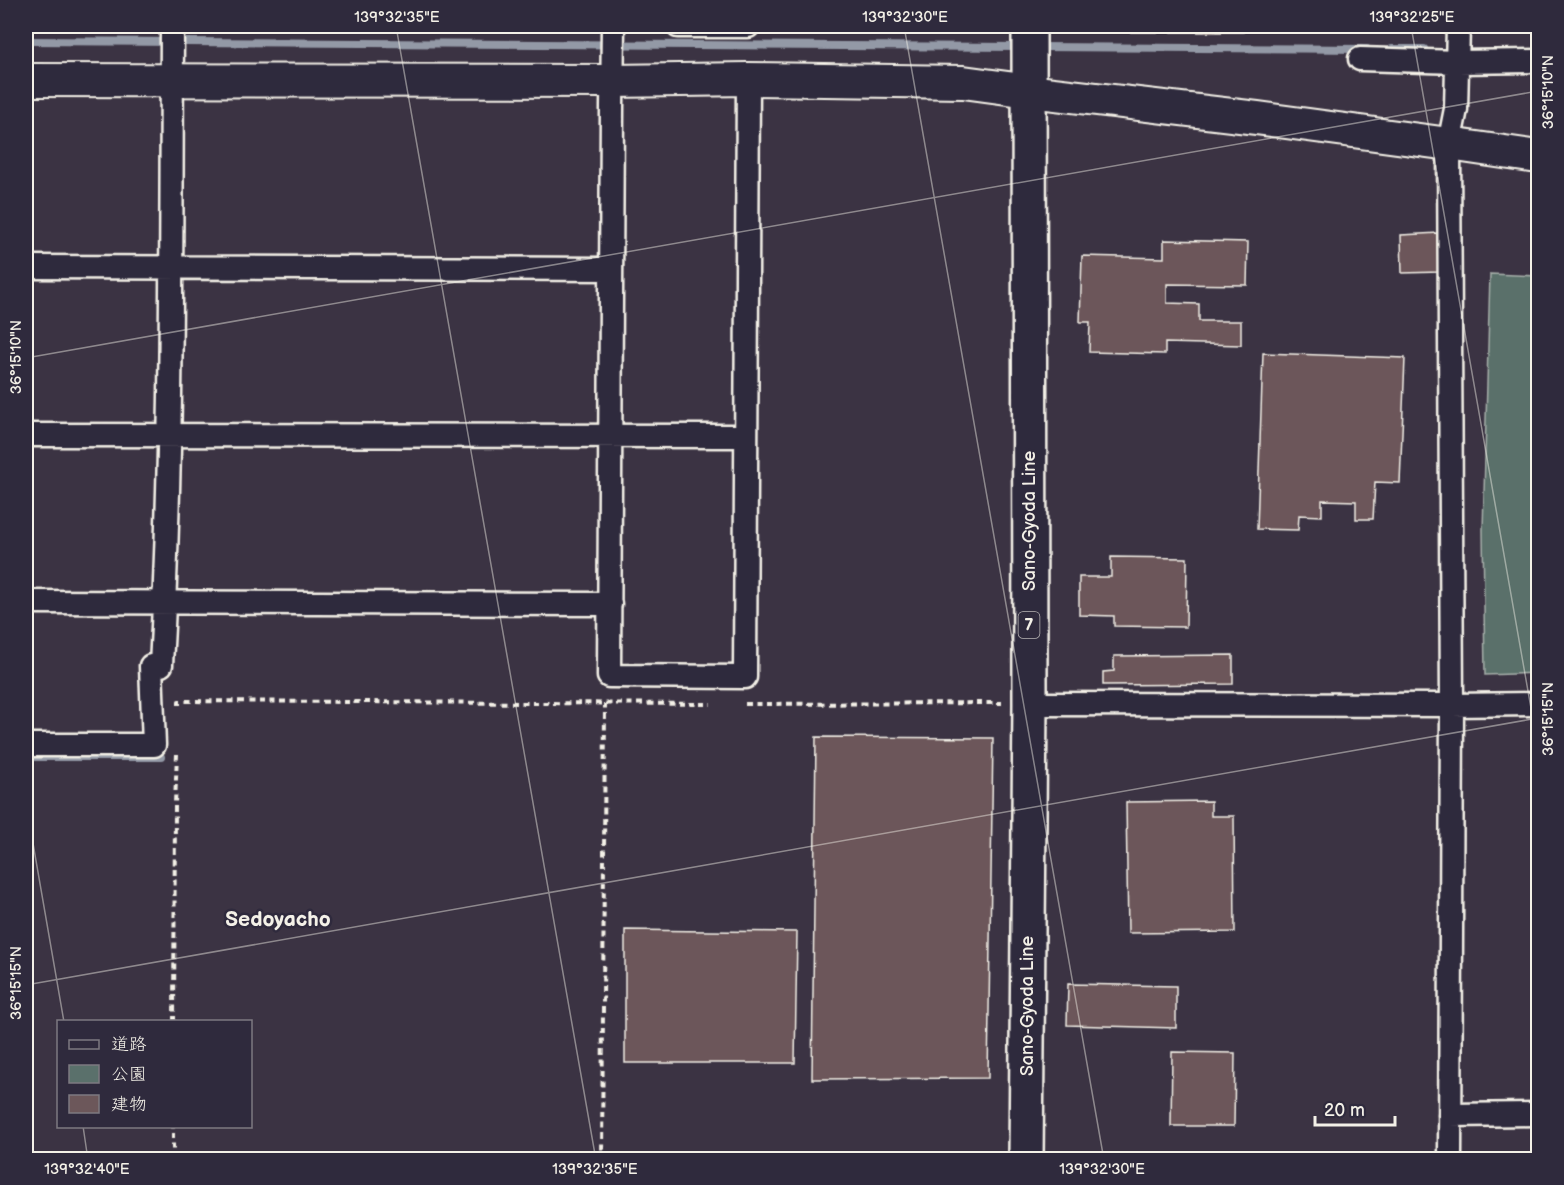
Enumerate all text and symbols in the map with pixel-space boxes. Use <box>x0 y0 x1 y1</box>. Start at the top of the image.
text: 139°32'35"E <box>354 8 440 27</box>
text: 139°32'30"E <box>862 8 948 27</box>
text: 139°32'25"E <box>1370 8 1455 27</box>
text: 36°15'10"N <box>1539 55 1558 129</box>
text: 36°15'10"N <box>7 320 26 394</box>
street label: Sano-Gyoda Line <box>1019 451 1040 591</box>
road number: 7 <box>1018 612 1040 638</box>
text: 36°15'15"N <box>1539 682 1558 756</box>
district label: Sedoyacho <box>225 907 331 932</box>
street label: Sano-Gyoda Line <box>1017 936 1038 1076</box>
text: 36°15'15"N <box>7 946 26 1020</box>
legend <box>57 1020 252 1128</box>
text: 道路 <box>111 1034 147 1055</box>
text: 公園 <box>111 1064 147 1085</box>
scale bar <box>1315 1089 1394 1127</box>
text: 建物 <box>111 1094 147 1115</box>
text: 20 m <box>1324 1100 1365 1121</box>
text: 139°32'40"E <box>44 1160 130 1179</box>
text: 139°32'35"E <box>552 1160 638 1179</box>
text: 139°32'30"E <box>1059 1160 1145 1179</box>

